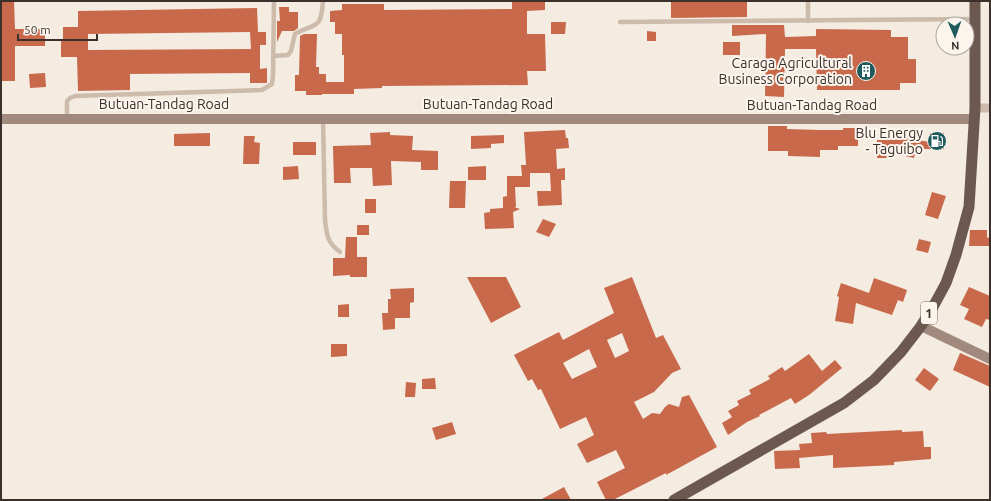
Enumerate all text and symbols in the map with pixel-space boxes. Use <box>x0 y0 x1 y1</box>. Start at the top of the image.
scale bar <box>18 16 97 42</box>
north arrow <box>935 16 975 56</box>
text: 50 m <box>24 23 51 36</box>
text: N <box>951 40 960 52</box>
place label: Caraga Agricultural Business Corporation <box>719 55 852 87</box>
building icon: Caraga Agricultural Business Corporation <box>855 60 877 82</box>
street label: Butuan-Tandag Road <box>99 96 229 112</box>
street label: Butuan-Tandag Road <box>423 96 553 112</box>
street label: Butuan-Tandag Road <box>747 97 877 113</box>
place label: Blu Energy - Taguibo <box>856 125 923 157</box>
fuel station icon: Blu Energy - Taguibo <box>926 130 948 152</box>
road number: 1 <box>921 302 937 324</box>

